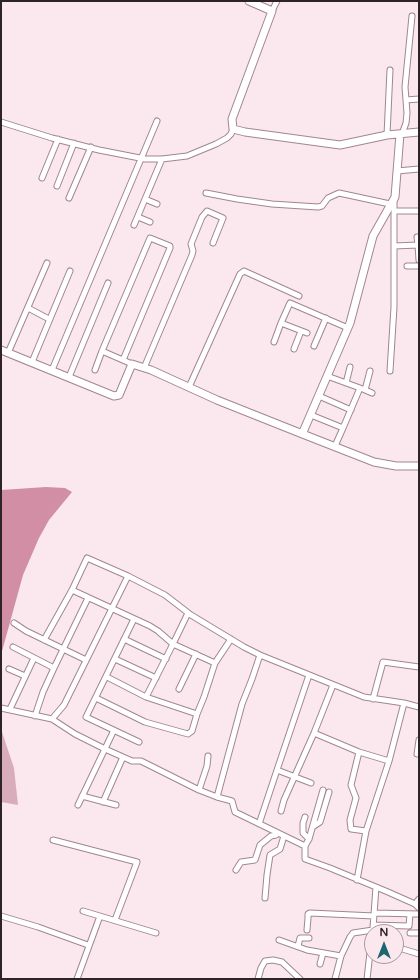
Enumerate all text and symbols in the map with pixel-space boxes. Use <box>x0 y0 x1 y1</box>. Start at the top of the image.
north arrow <box>364 924 404 964</box>
text: N <box>380 926 388 939</box>

